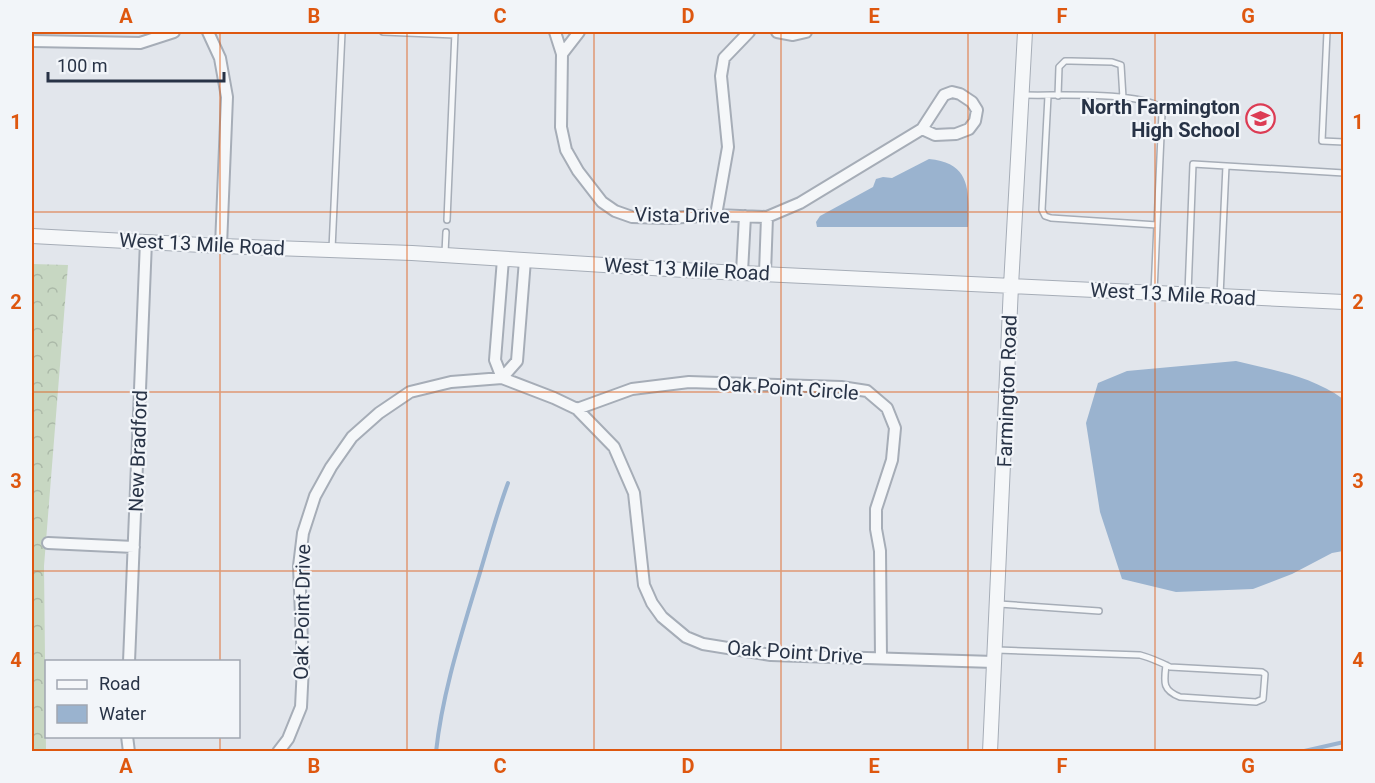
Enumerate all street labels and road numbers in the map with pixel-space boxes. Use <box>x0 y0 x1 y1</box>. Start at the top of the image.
street label: Vista Drive <box>634 202 730 228</box>
street label: West 13 Mile Road <box>119 228 285 260</box>
street label: West 13 Mile Road <box>604 253 770 285</box>
street label: West 13 Mile Road <box>1090 278 1256 310</box>
street label: Farmington Road <box>992 314 1022 468</box>
street label: Oak Point Circle <box>717 371 859 405</box>
street label: New Bradford <box>124 390 152 512</box>
street label: Oak Point Drive <box>289 544 315 680</box>
street label: Oak Point Drive <box>726 635 864 669</box>

